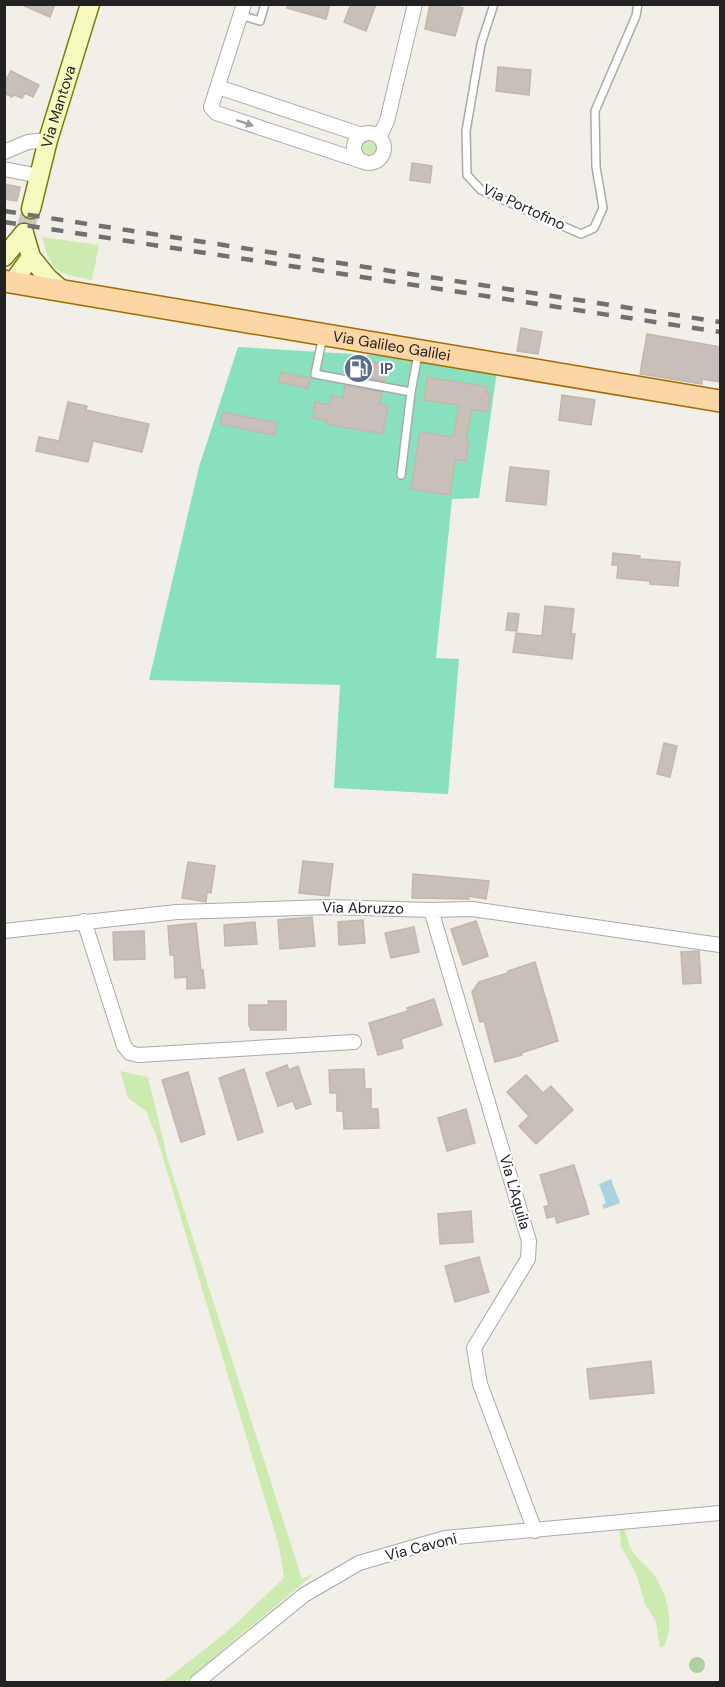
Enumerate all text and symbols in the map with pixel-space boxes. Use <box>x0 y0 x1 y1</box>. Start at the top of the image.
street label: Via Mantova <box>36 63 80 150</box>
one-way arrow <box>236 118 254 128</box>
street label: Via Portofino <box>479 179 569 235</box>
street label: Via Galileo Galilei <box>331 326 452 366</box>
fuel station icon: IP <box>343 353 375 385</box>
place label: IP <box>380 359 393 379</box>
street label: Via Abruzzo <box>322 897 404 919</box>
street label: Via L'Aquila <box>495 1152 535 1232</box>
street label: Via Cavoni <box>383 1528 459 1566</box>

